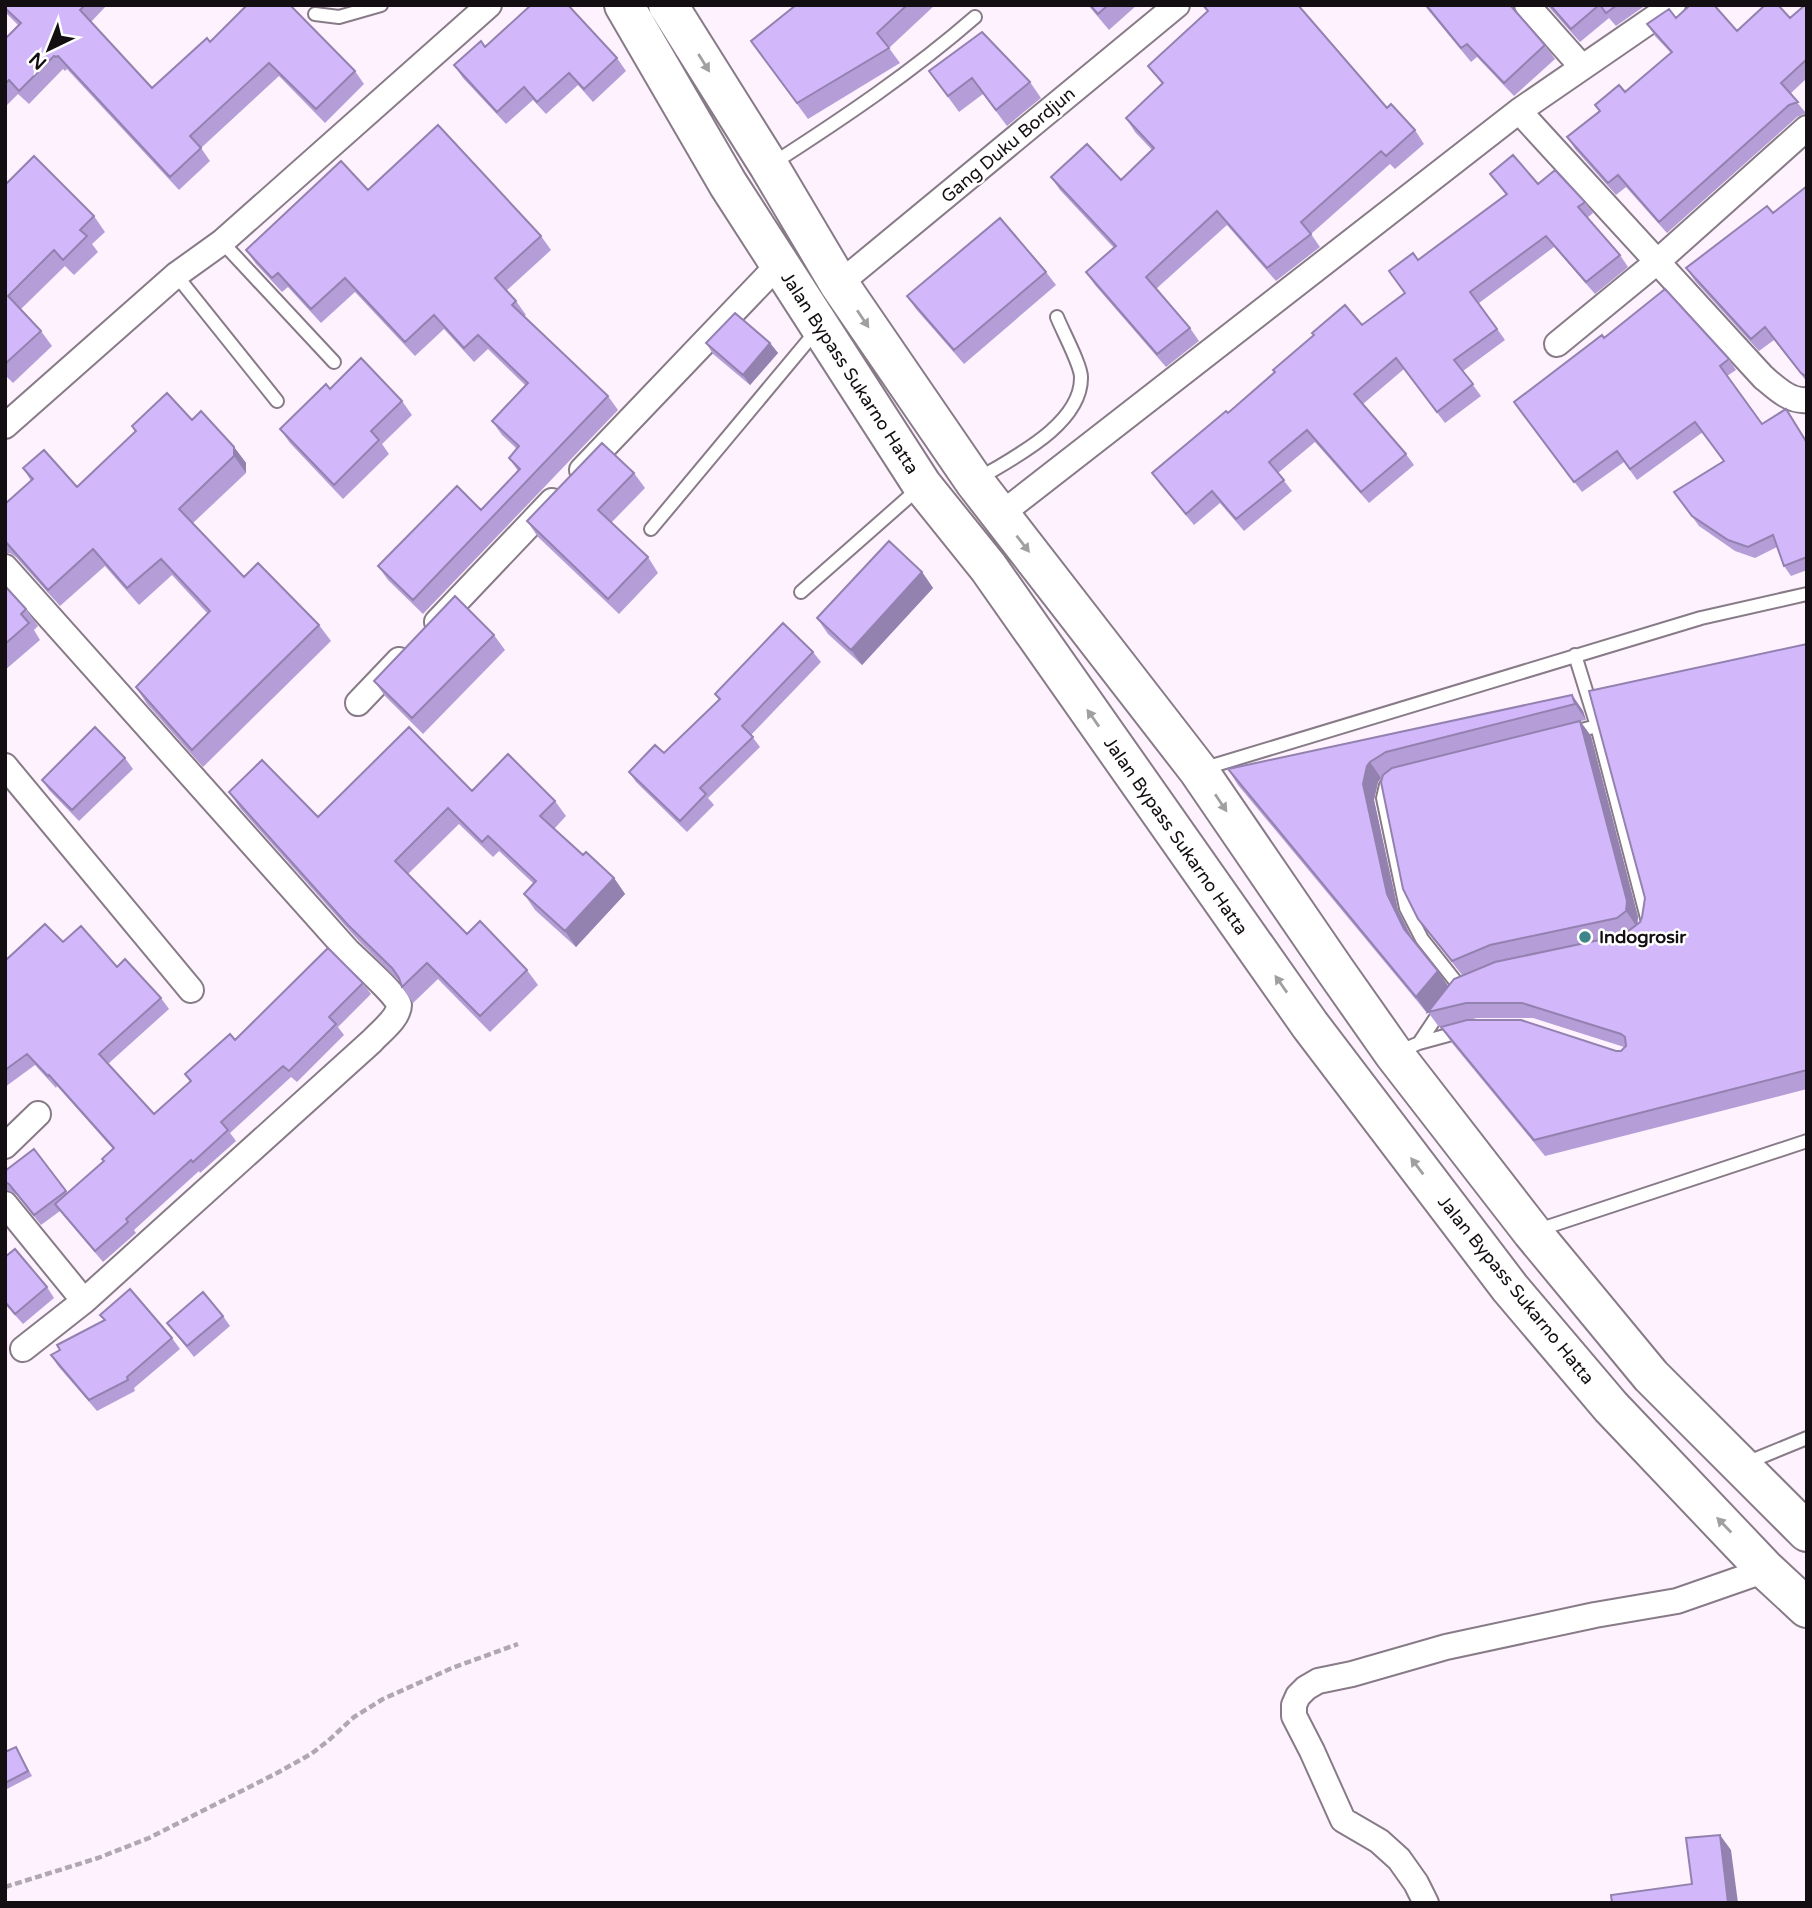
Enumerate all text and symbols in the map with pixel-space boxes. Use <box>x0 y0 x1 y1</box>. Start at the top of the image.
north arrow <box>14 14 84 84</box>
text: N <box>25 47 51 74</box>
one-way arrow <box>697 54 710 73</box>
street label: Gang Duku Bordjun <box>936 82 1080 208</box>
street label: Jalan Bypass Sukarno Hatta <box>776 268 924 478</box>
one-way arrow <box>856 310 870 328</box>
one-way arrow <box>1016 535 1031 553</box>
one-way arrow <box>1086 709 1100 727</box>
street label: Jalan Bypass Sukarno Hatta <box>1099 733 1253 939</box>
one-way arrow <box>1214 794 1228 812</box>
place label: Indogrosir <box>1599 926 1687 948</box>
marker: Indogrosir <box>1577 929 1593 945</box>
one-way arrow <box>1274 975 1288 993</box>
one-way arrow <box>1409 1158 1424 1176</box>
street label: Jalan Bypass Sukarno Hatta <box>1433 1191 1599 1389</box>
one-way arrow <box>1716 1517 1732 1534</box>

